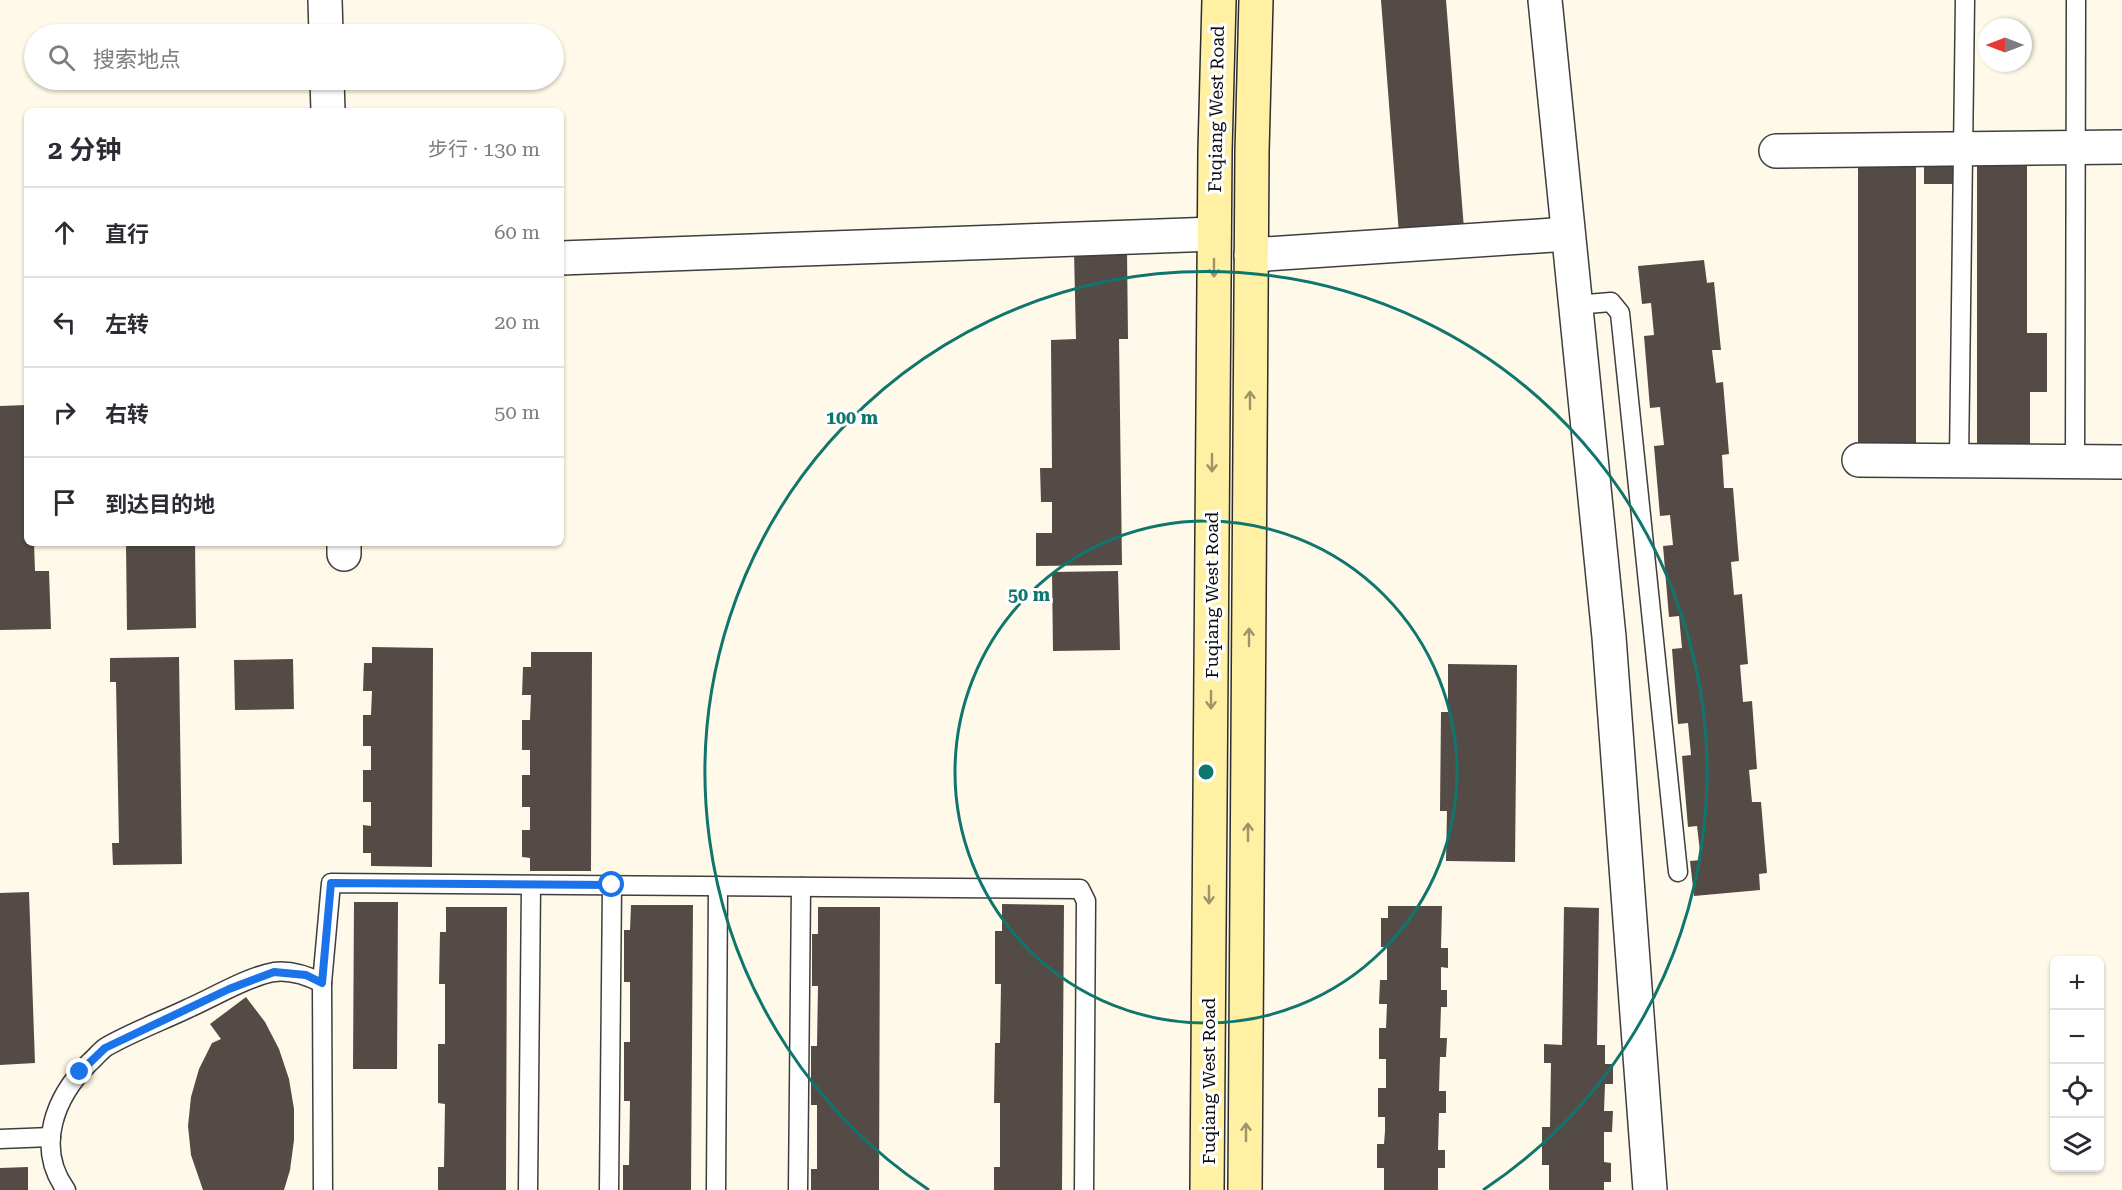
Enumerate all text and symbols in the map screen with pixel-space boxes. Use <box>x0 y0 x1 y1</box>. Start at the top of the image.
north arrow <box>1978 18 2032 72</box>
search box <box>24 24 564 90</box>
street label: Fuqiang West Road <box>1204 25 1228 193</box>
icon: search <box>45 41 78 74</box>
text: 搜索地点 <box>93 47 181 72</box>
text: 2 分钟 <box>48 135 121 165</box>
text: 步行 · 130 m <box>428 137 540 161</box>
icon: ahead <box>48 216 81 249</box>
text: 60 m <box>494 220 540 244</box>
text: 直行 <box>105 222 149 247</box>
one-way arrow <box>1208 258 1220 278</box>
icon: left <box>48 306 81 339</box>
text: 20 m <box>494 310 540 334</box>
text: 左转 <box>105 312 149 337</box>
one-way arrow <box>1245 390 1256 410</box>
icon: right <box>48 396 81 429</box>
text: 50 m <box>494 400 540 424</box>
text: 右转 <box>105 402 149 427</box>
text: 100 m <box>826 407 879 428</box>
one-way arrow <box>1206 453 1218 473</box>
icon: arrive <box>48 486 81 519</box>
text: 到达目的地 <box>105 492 215 517</box>
street label: Fuqiang West Road <box>1201 511 1222 678</box>
text: 50 m <box>1008 584 1051 605</box>
one-way arrow <box>1243 627 1255 647</box>
one-way arrow <box>1205 690 1217 710</box>
centre of rings <box>1196 762 1216 782</box>
one-way arrow <box>1242 822 1254 842</box>
route start <box>598 871 624 897</box>
one-way arrow <box>1203 885 1215 905</box>
map controls <box>2050 956 2104 1172</box>
button: + <box>2050 956 2104 1010</box>
street label: Fuqiang West Road <box>1198 997 1219 1164</box>
button: − <box>2050 1010 2104 1064</box>
route end <box>66 1058 92 1084</box>
button: locate <box>2050 1064 2104 1118</box>
button: layers <box>2050 1118 2104 1172</box>
one-way arrow <box>1240 1122 1252 1142</box>

